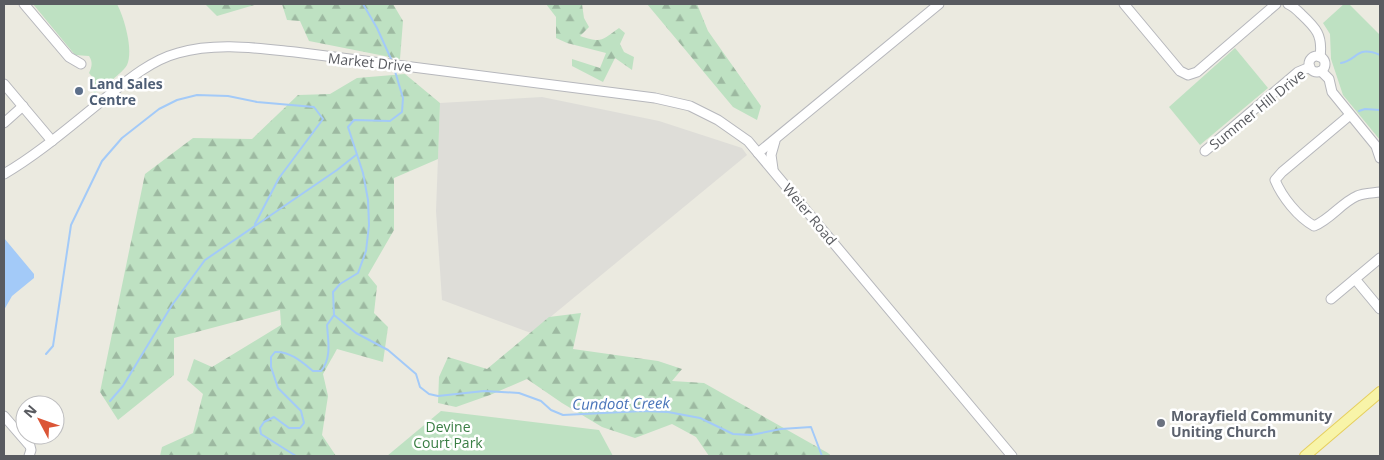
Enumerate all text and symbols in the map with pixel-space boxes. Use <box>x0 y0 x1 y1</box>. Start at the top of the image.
street label: Market Drive <box>327 48 413 76</box>
street label: Summer Hill Drive <box>1205 64 1309 154</box>
place label: Land Sales Centre <box>89 74 163 109</box>
marker: Land Sales Centre <box>73 85 85 97</box>
street label: Weier Road <box>779 179 841 249</box>
water label: Cundoot Creek <box>572 392 671 414</box>
north arrow <box>15 395 65 445</box>
text: N <box>19 401 41 422</box>
place label: Morayfield Community Uniting Church <box>1171 406 1332 441</box>
park label: Devine Court Park <box>413 417 483 452</box>
marker: Morayfield Community Uniting Church <box>1155 417 1167 429</box>

